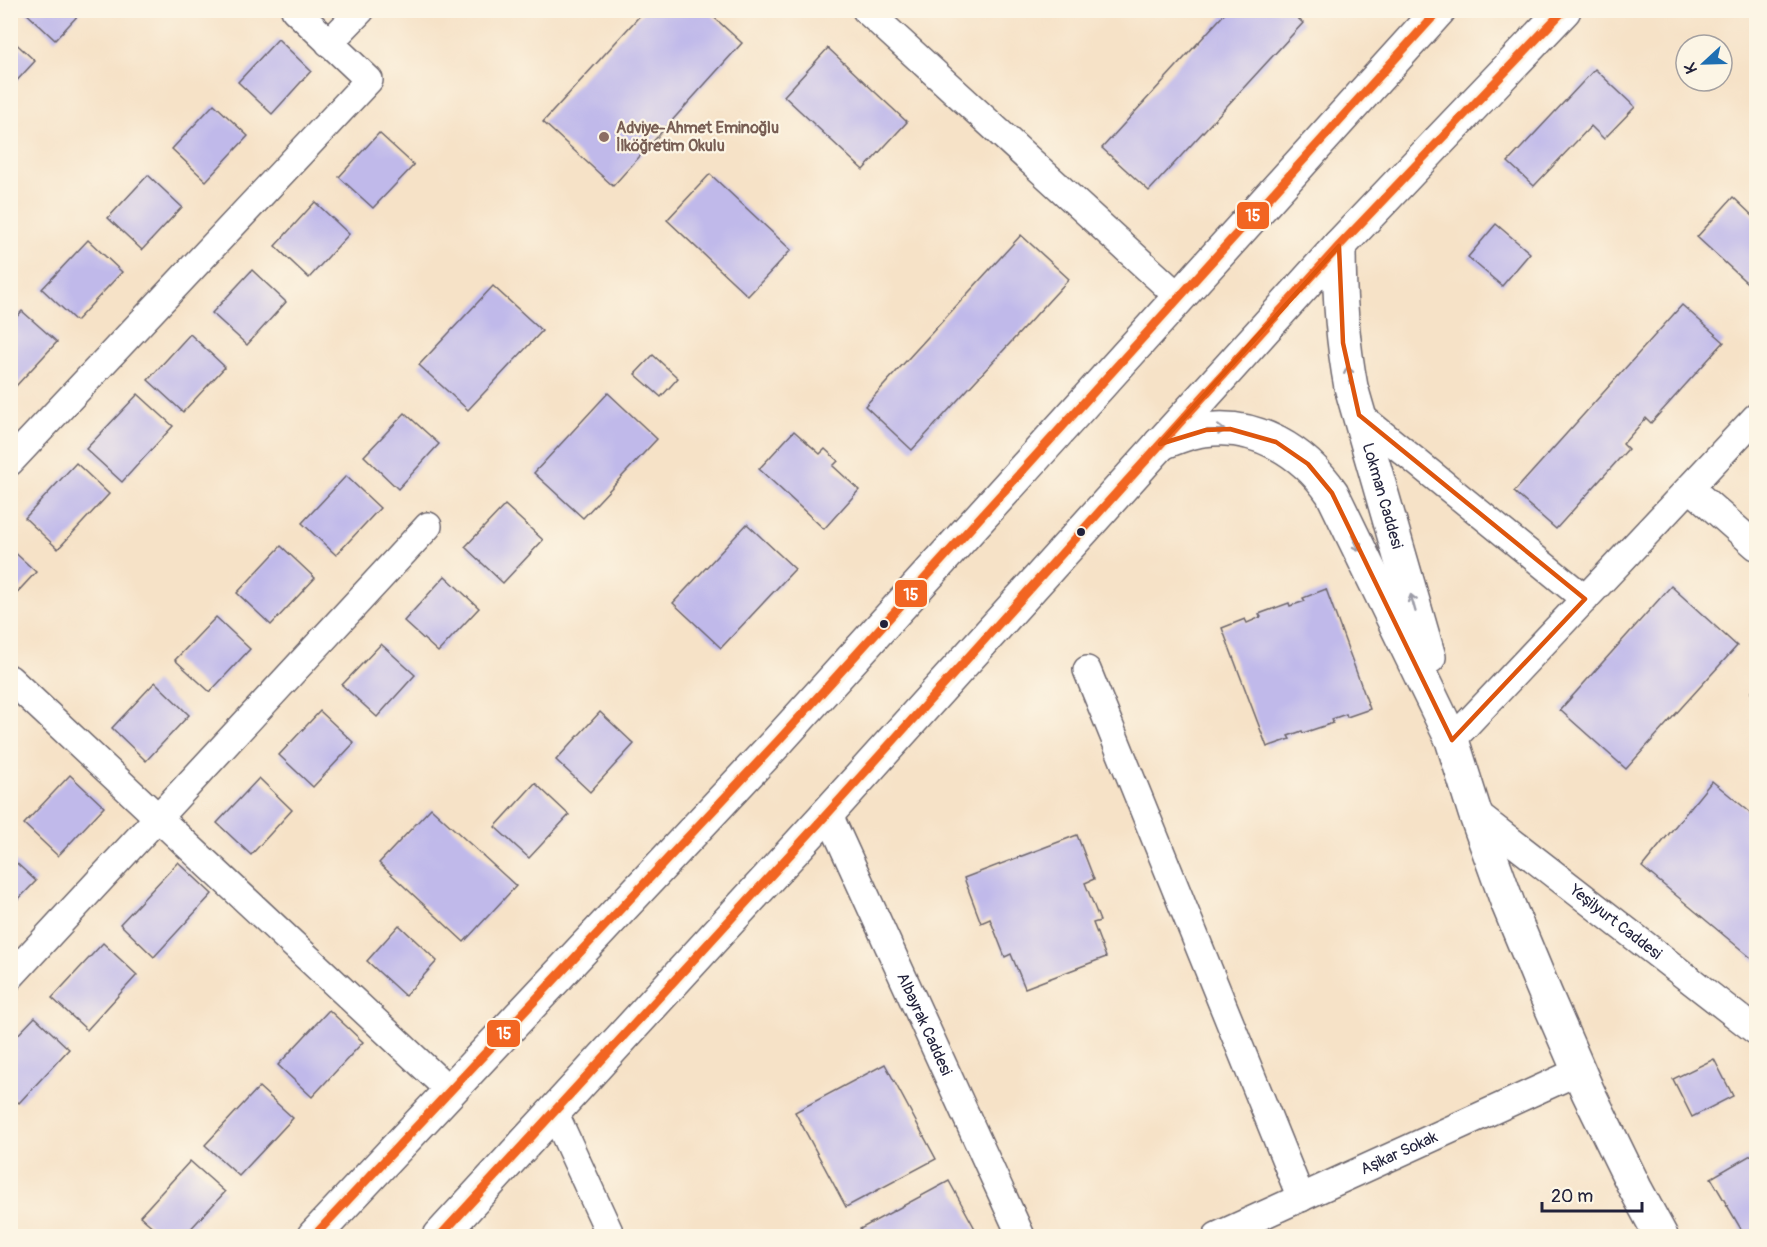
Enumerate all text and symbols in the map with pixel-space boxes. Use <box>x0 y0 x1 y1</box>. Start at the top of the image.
north arrow <box>1674 33 1734 93</box>
text: K <box>1680 60 1702 76</box>
place label: Adviye-Ahmet Eminoğlu İlköğretim Okulu <box>616 118 779 156</box>
marker: Adviye-Ahmet Eminoğlu İlköğretim Okulu <box>597 130 611 144</box>
line badge: 15 <box>1236 201 1270 230</box>
text: 15 <box>1246 206 1261 226</box>
one-way arrow <box>1343 366 1354 385</box>
one-way arrow <box>1205 424 1225 435</box>
street label: Lokman Caddesi <box>1358 441 1407 551</box>
unlabelled marker <box>1075 526 1087 538</box>
one-way arrow <box>1351 534 1363 552</box>
line badge: 15 <box>894 579 928 608</box>
text: 15 <box>904 585 919 605</box>
one-way arrow <box>1407 594 1418 613</box>
unlabelled marker <box>878 618 890 630</box>
street label: Yeşilyurt Caddesi <box>1565 880 1666 964</box>
street label: Albayrak Caddesi <box>892 970 956 1079</box>
line badge: 15 <box>486 1019 521 1048</box>
text: 15 <box>497 1024 512 1044</box>
street label: Aşikar Sokak <box>1357 1127 1441 1179</box>
scale bar <box>1542 1175 1642 1213</box>
text: 20 m <box>1551 1185 1593 1208</box>

